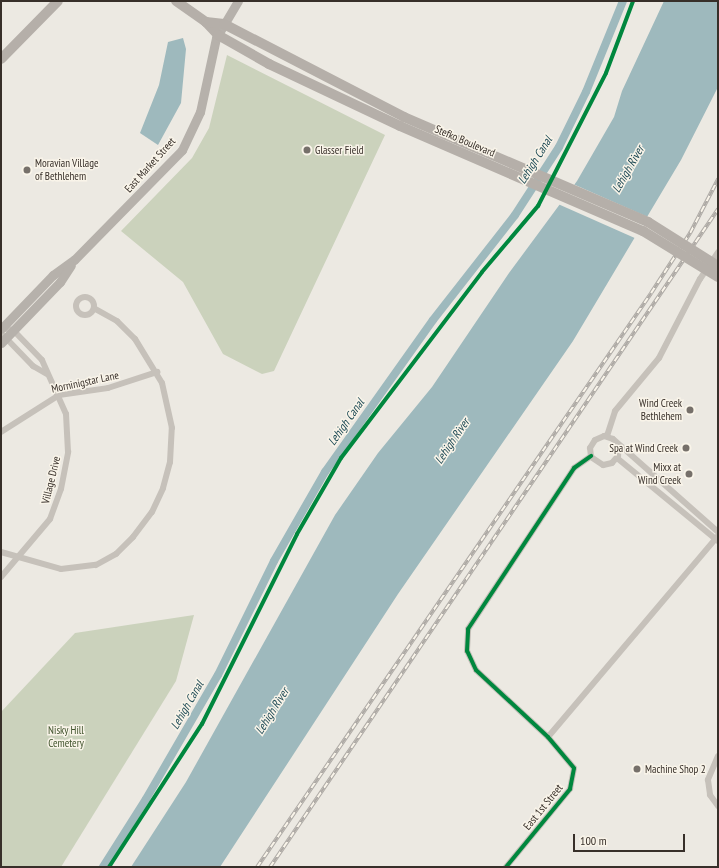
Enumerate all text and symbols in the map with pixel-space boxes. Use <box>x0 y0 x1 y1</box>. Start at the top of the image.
street label: Stefko Boulevard <box>433 122 497 160</box>
water label: Lehigh Canal <box>515 134 555 186</box>
street label: East Market Street <box>122 135 178 195</box>
place label: Glasser Field <box>315 143 363 157</box>
water label: Lehigh River <box>609 143 647 195</box>
marker: Glasser Field <box>302 145 312 155</box>
place label: Moravian Village of Bethlehem <box>35 157 99 183</box>
marker: Moravian Village of Bethlehem <box>22 165 32 175</box>
street label: Morninigstar Lane <box>50 368 120 396</box>
water label: Lehigh Canal <box>325 396 367 448</box>
place label: Wind Creek Bethlehem <box>639 397 682 423</box>
marker: Wind Creek Bethlehem <box>685 405 695 415</box>
water label: Lehigh River <box>432 416 472 466</box>
place label: Spa at Wind Creek <box>609 441 678 455</box>
marker: Spa at Wind Creek <box>681 443 691 453</box>
street label: Village Drive <box>39 455 63 505</box>
place label: Mixx at Wind Creek <box>638 461 681 487</box>
marker: Mixx at Wind Creek <box>684 469 694 479</box>
water label: Lehigh Canal <box>167 678 207 732</box>
water label: Lehigh River <box>252 685 292 737</box>
park label: Nisky Hill Cemetery <box>48 724 84 750</box>
place label: Machine Shop 2 <box>645 762 706 776</box>
marker: Machine Shop 2 <box>632 764 642 774</box>
street label: East 1st Street <box>521 781 565 833</box>
scale bar <box>575 826 687 852</box>
text: 100 m <box>580 833 607 848</box>

